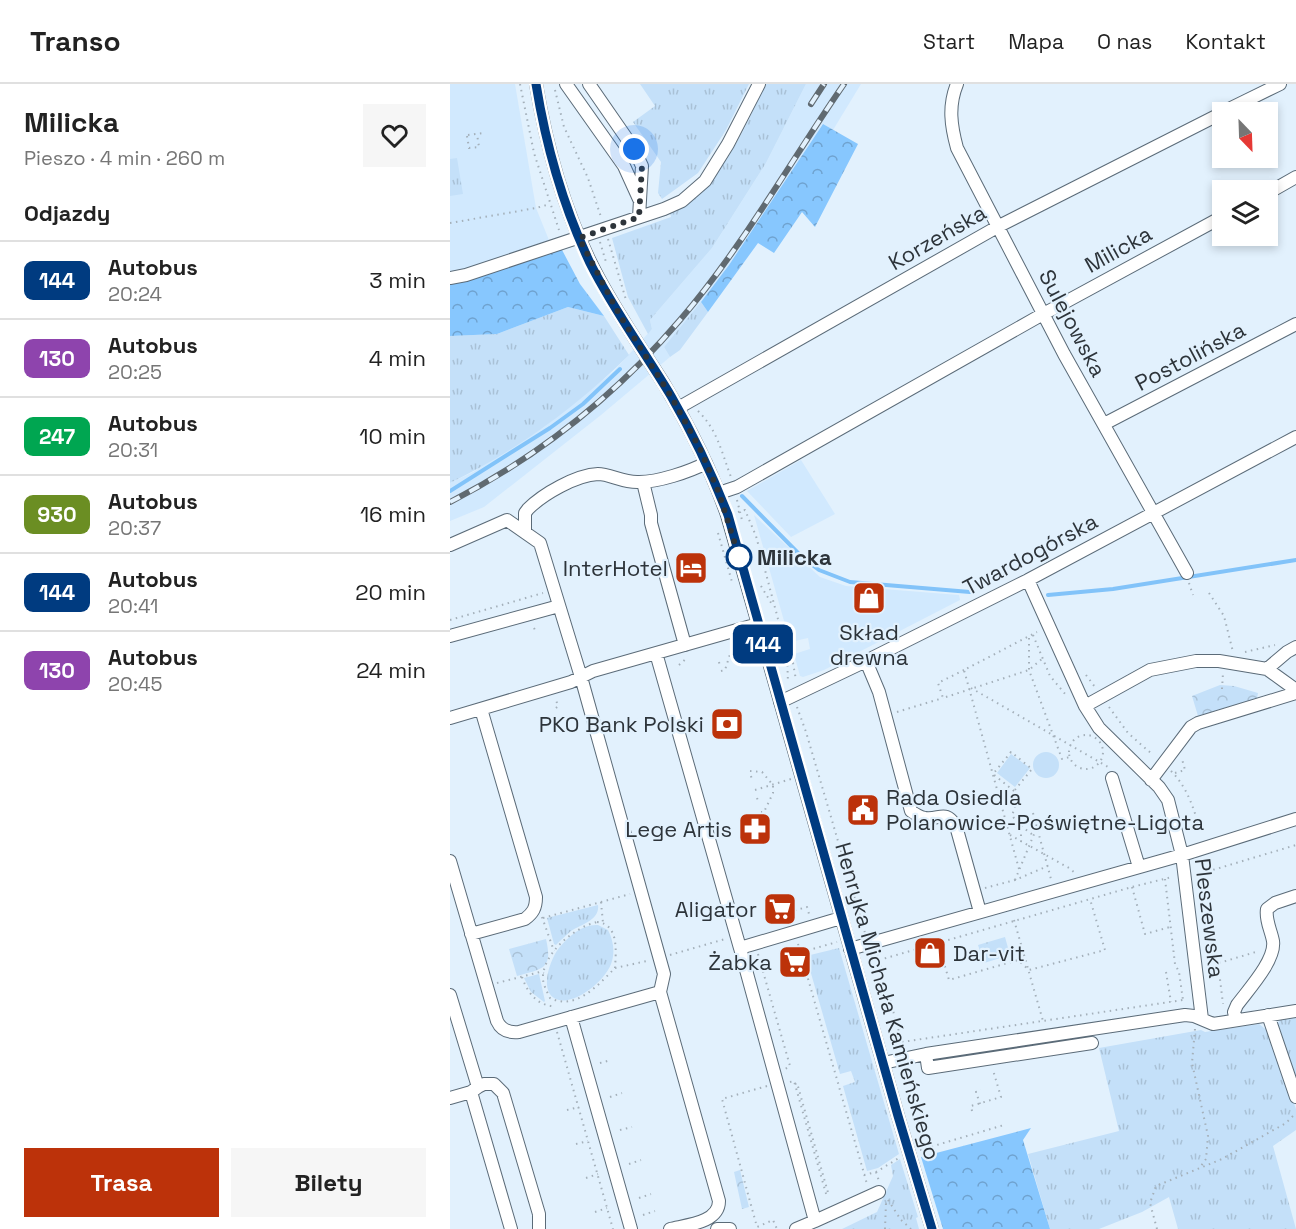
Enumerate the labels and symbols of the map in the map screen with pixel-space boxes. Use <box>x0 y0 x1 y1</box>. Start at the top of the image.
north arrow <box>1212 102 1278 168</box>
your location <box>619 134 649 164</box>
street label: Korzeńska <box>883 198 991 276</box>
street label: Milicka <box>1079 219 1157 279</box>
street label: Sulejowska <box>1033 265 1113 382</box>
street label: Postolińska <box>1130 315 1250 397</box>
street label: Twardogórska <box>958 507 1102 601</box>
place label: Milicka <box>757 543 832 571</box>
marker: Milicka <box>726 544 752 570</box>
hotel icon: InterHotel <box>673 550 709 586</box>
place label: InterHotel <box>563 554 668 582</box>
shop icon: Skład drewna <box>851 580 887 616</box>
place label: Skład drewna <box>830 618 909 671</box>
line badge: 144 <box>728 624 798 664</box>
bank icon: PKO Bank Polski <box>709 706 745 742</box>
place label: PKO Bank Polski <box>539 710 704 738</box>
place label: Rada Osiedla Polanowice-Poświętne-Ligota <box>886 783 1204 836</box>
public building icon: Rada Osiedla Polanowice-Poświętne-Ligota <box>845 792 881 828</box>
pharmacy icon: Lege Artis <box>737 811 773 847</box>
place label: Lege Artis <box>625 815 732 843</box>
street label: Henryka Michała Kamieńskiego <box>829 839 947 1163</box>
street label: Pleszewska <box>1189 857 1231 980</box>
supermarket icon: Aligator <box>762 891 798 927</box>
place label: Aligator <box>675 895 757 923</box>
shop icon: Dar-vit <box>912 935 948 971</box>
place label: Dar-vit <box>953 939 1025 967</box>
supermarket icon: Żabka <box>777 944 813 980</box>
place label: Żabka <box>708 948 772 976</box>

